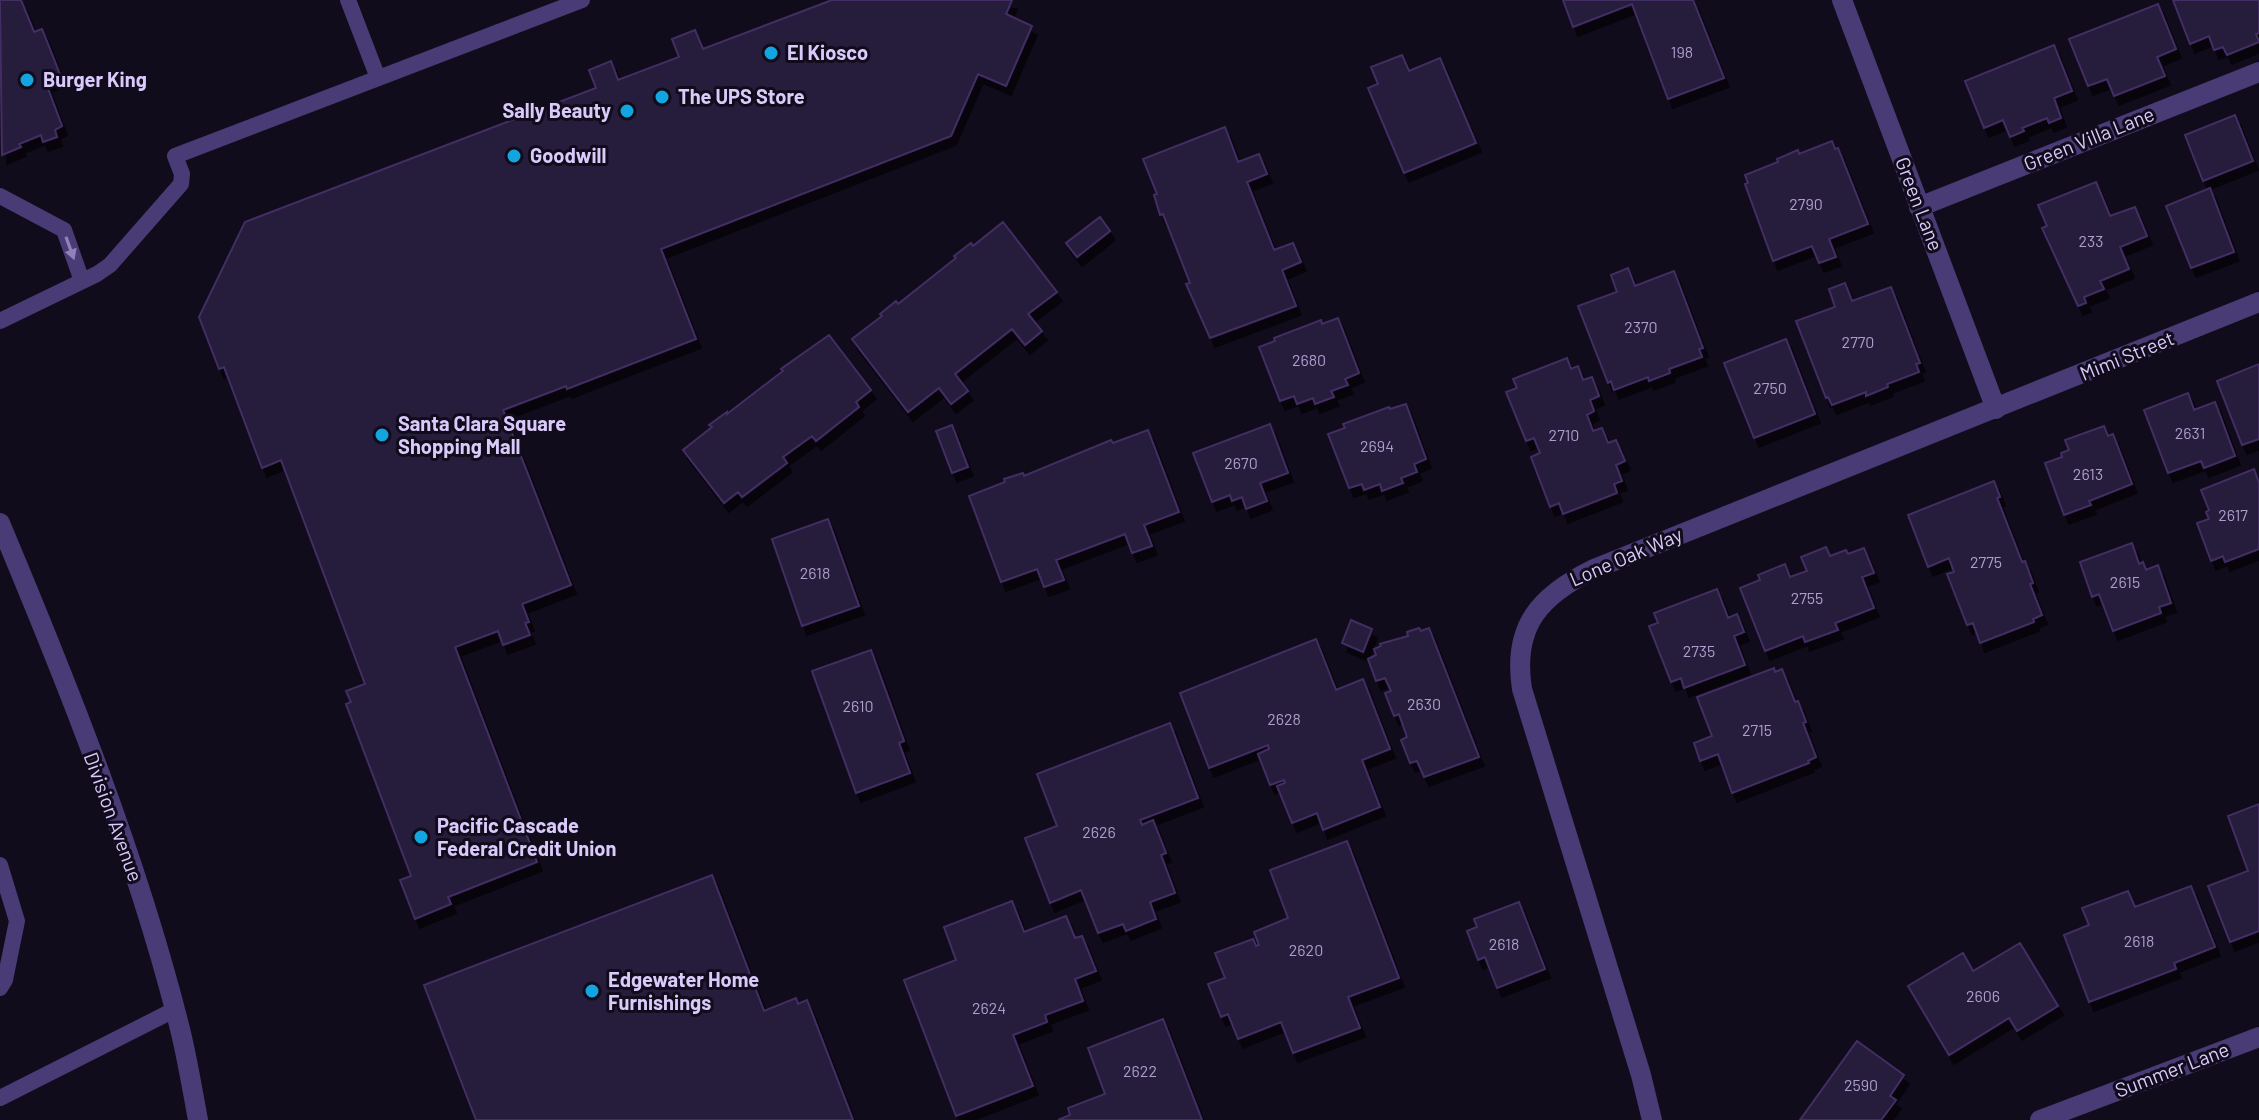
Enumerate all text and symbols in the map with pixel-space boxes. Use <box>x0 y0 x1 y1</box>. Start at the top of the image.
place label: El Kiosco <box>787 40 868 64</box>
house number: 198 <box>1671 42 1693 61</box>
marker: El Kiosco <box>762 44 780 62</box>
place label: Burger King <box>43 67 147 91</box>
marker: Burger King <box>18 71 36 89</box>
place label: The UPS Store <box>678 84 805 108</box>
marker: The UPS Store <box>653 88 671 106</box>
place label: Sally Beauty <box>502 98 611 122</box>
street label: Green Villa Lane <box>2020 101 2157 175</box>
marker: Sally Beauty <box>618 102 636 120</box>
place label: Goodwill <box>530 143 606 167</box>
marker: Goodwill <box>505 147 523 165</box>
street label: Green Lane <box>1891 153 1949 254</box>
house number: 2790 <box>1789 194 1823 213</box>
house number: 233 <box>2079 231 2103 250</box>
one-way arrow <box>64 236 77 260</box>
house number: 2370 <box>1624 317 1658 336</box>
street label: Mimi Street <box>2076 325 2177 385</box>
house number: 2770 <box>1842 332 1874 351</box>
house number: 2680 <box>1292 350 1326 369</box>
house number: 2750 <box>1753 378 1787 397</box>
place label: Santa Clara Square Shopping Mall <box>398 411 566 458</box>
house number: 2631 <box>2175 423 2205 442</box>
house number: 2710 <box>1549 425 1579 444</box>
marker: Santa Clara Square Shopping Mall <box>373 426 391 444</box>
house number: 2694 <box>1360 436 1394 455</box>
house number: 2670 <box>1224 453 1258 472</box>
house number: 2613 <box>2073 464 2103 483</box>
house number: 2617 <box>2218 505 2248 524</box>
street label: Lone Oak Way <box>1566 522 1686 591</box>
house number: 2775 <box>1970 552 2002 571</box>
house number: 2618 <box>800 563 830 582</box>
house number: 2615 <box>2110 572 2140 591</box>
house number: 2755 <box>1791 588 1823 607</box>
house number: 2735 <box>1683 641 1715 660</box>
house number: 2630 <box>1407 694 1441 713</box>
house number: 2610 <box>842 696 874 715</box>
house number: 2628 <box>1267 709 1301 728</box>
house number: 2715 <box>1742 720 1772 739</box>
street label: Division Avenue <box>79 749 148 885</box>
place label: Pacific Cascade Federal Credit Union <box>437 813 616 860</box>
house number: 2626 <box>1082 822 1116 841</box>
marker: Pacific Cascade Federal Credit Union <box>412 828 430 846</box>
house number: 2618 <box>2124 931 2154 950</box>
house number: 2618 <box>1489 934 1519 953</box>
house number: 2620 <box>1289 940 1323 959</box>
place label: Edgewater Home Furnishings <box>608 967 759 1014</box>
marker: Edgewater Home Furnishings <box>583 982 601 1000</box>
house number: 2606 <box>1966 986 2000 1005</box>
house number: 2624 <box>972 998 1006 1017</box>
street label: Summer Lane <box>2111 1036 2232 1102</box>
house number: 2622 <box>1123 1061 1157 1080</box>
house number: 2590 <box>1844 1075 1878 1094</box>

